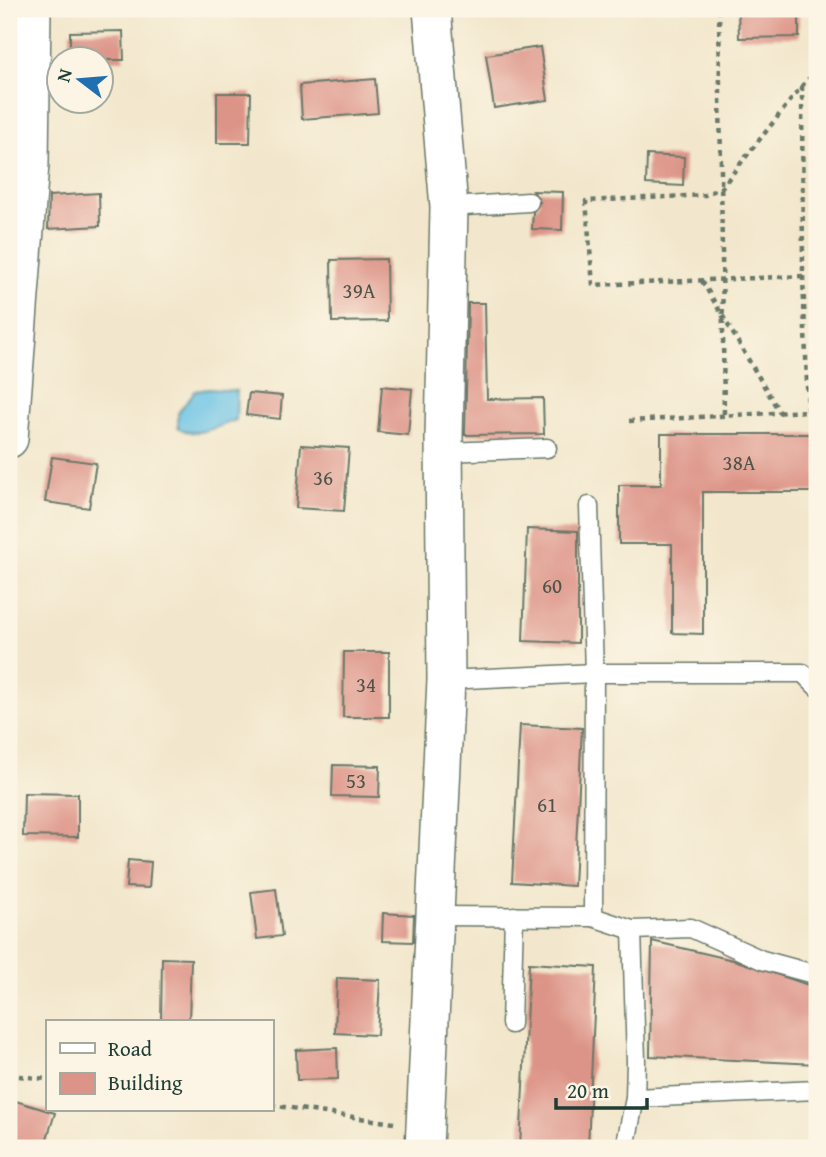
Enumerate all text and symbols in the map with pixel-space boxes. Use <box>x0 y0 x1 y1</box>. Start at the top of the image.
north arrow <box>46 46 116 116</box>
text: N <box>48 65 79 85</box>
house number: 39А <box>343 275 376 306</box>
house number: 38А <box>723 447 756 478</box>
house number: 36 <box>313 462 333 493</box>
house number: 60 <box>542 570 562 601</box>
house number: 34 <box>356 669 376 700</box>
house number: 53 <box>346 765 366 796</box>
house number: 61 <box>537 789 557 820</box>
legend <box>46 1020 273 1112</box>
text: Road <box>108 1033 153 1064</box>
scale bar <box>556 1066 648 1110</box>
text: Building <box>108 1067 183 1098</box>
text: 20 m <box>567 1075 609 1106</box>

